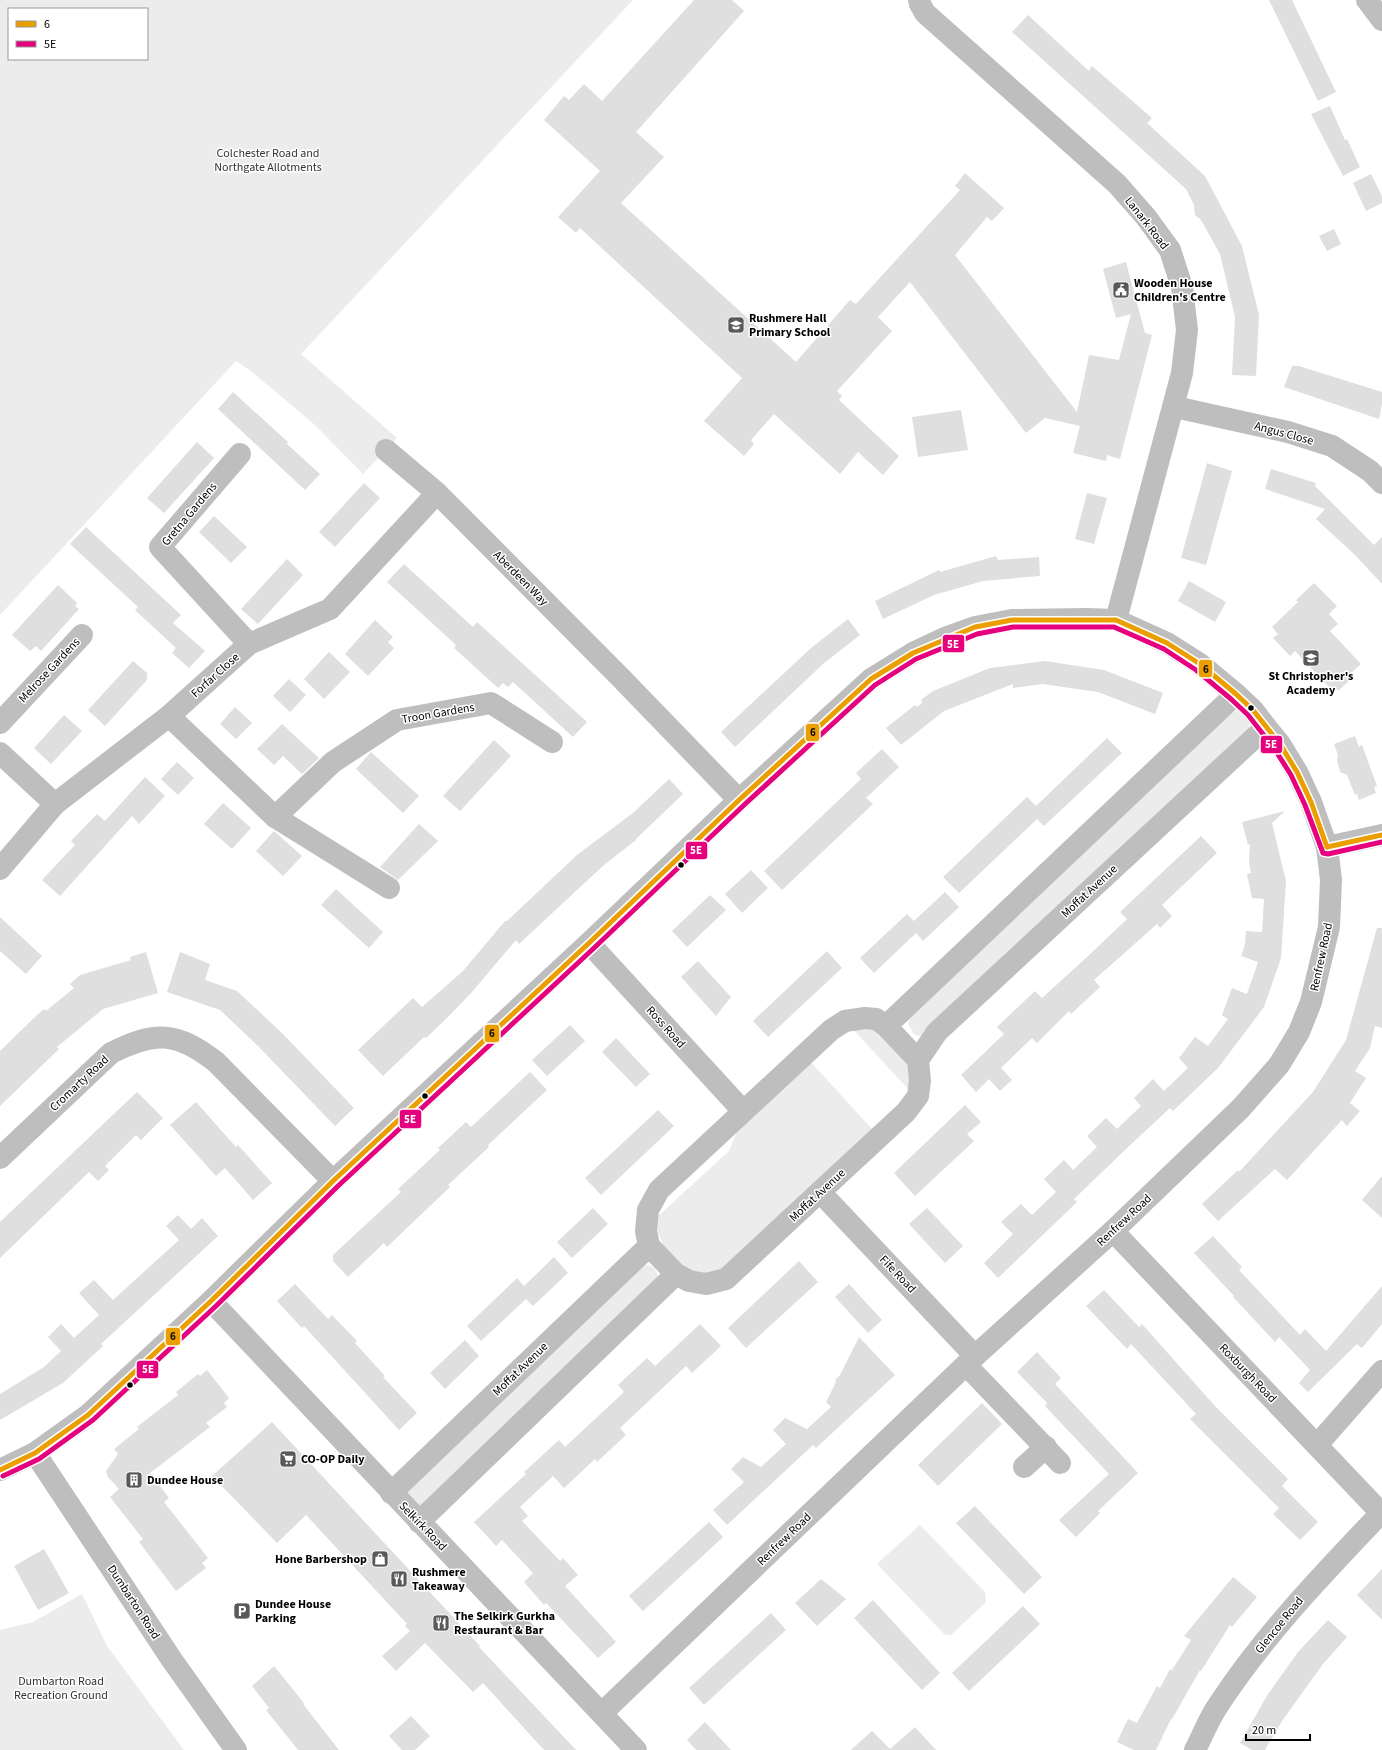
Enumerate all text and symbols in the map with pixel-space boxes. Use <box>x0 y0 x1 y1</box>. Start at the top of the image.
legend <box>8 8 148 60</box>
text: 6 <box>44 16 50 33</box>
text: 5E <box>44 36 56 53</box>
park label: Colchester Road and Northgate Allotments <box>214 145 322 176</box>
street label: Lanark Road <box>1121 193 1173 253</box>
place label: Wooden House Children's Centre <box>1134 275 1226 306</box>
public building icon: Wooden House Children's Centre <box>1111 280 1131 300</box>
place label: Rushmere Hall Primary School <box>749 310 831 341</box>
school or university icon: Rushmere Hall Primary School <box>726 315 746 335</box>
street label: Angus Close <box>1252 417 1315 450</box>
street label: Gretna Gardens <box>158 479 221 550</box>
street label: Aberdeen Way <box>489 547 552 610</box>
street label: Melrose Gardens <box>15 634 84 707</box>
line badge: 5E <box>942 634 965 653</box>
text: 5E <box>947 637 959 652</box>
school or university icon: St Christopher's Academy <box>1301 648 1321 668</box>
street label: Forfar Close <box>187 649 243 702</box>
line badge: 6 <box>1198 659 1213 678</box>
text: 6 <box>1203 662 1209 677</box>
place label: St Christopher's Academy <box>1269 668 1353 699</box>
street label: Troon Gardens <box>400 699 476 728</box>
unlabelled marker <box>1246 703 1256 713</box>
line badge: 6 <box>805 723 820 742</box>
text: 6 <box>810 725 816 740</box>
line badge: 5E <box>1260 735 1283 754</box>
text: 5E <box>1265 737 1277 752</box>
line badge: 5E <box>685 841 708 860</box>
text: 5E <box>690 843 702 858</box>
unlabelled marker <box>676 860 686 870</box>
street label: Moffat Avenue <box>1058 861 1121 922</box>
street label: Renfrew Road <box>1306 921 1337 993</box>
street label: Ross Road <box>642 1003 689 1052</box>
line badge: 6 <box>484 1024 500 1043</box>
text: 6 <box>489 1026 495 1041</box>
street label: Cromarty Road <box>46 1051 113 1115</box>
unlabelled marker <box>420 1091 430 1101</box>
line badge: 5E <box>399 1109 422 1129</box>
text: 5E <box>404 1112 416 1127</box>
street label: Moffat Avenue <box>786 1165 849 1226</box>
street label: Renfrew Road <box>1093 1190 1156 1250</box>
street label: Fife Road <box>875 1252 920 1297</box>
line badge: 6 <box>165 1327 181 1346</box>
text: 6 <box>170 1329 176 1344</box>
street label: Moffat Avenue <box>489 1338 552 1400</box>
street label: Roxburgh Road <box>1215 1340 1280 1407</box>
line badge: 5E <box>136 1360 159 1379</box>
text: 5E <box>142 1362 154 1377</box>
unlabelled marker <box>125 1380 135 1390</box>
supermarket icon: CO-OP Daily <box>278 1449 298 1469</box>
place label: CO-OP Daily <box>301 1451 365 1468</box>
building icon: Dundee House <box>124 1470 144 1490</box>
place label: Dundee House <box>147 1472 223 1489</box>
street label: Selkirk Road <box>395 1498 450 1555</box>
street label: Renfrew Road <box>753 1509 815 1570</box>
shop icon: Hone Barbershop <box>370 1549 390 1569</box>
place label: Hone Barbershop <box>275 1551 367 1568</box>
street label: Dumbarton Road <box>103 1562 164 1643</box>
place label: Rushmere Takeaway <box>412 1564 466 1595</box>
restaurant icon: Rushmere Takeaway <box>389 1569 409 1589</box>
street label: Glencoe Road <box>1251 1593 1308 1657</box>
place label: Dundee House Parking <box>255 1596 331 1627</box>
parking icon: Dundee House Parking <box>232 1601 252 1621</box>
place label: The Selkirk Gurkha Restaurant & Bar <box>454 1608 555 1639</box>
restaurant icon: The Selkirk Gurkha Restaurant & Bar <box>431 1613 451 1633</box>
park label: Dumbarton Road Recreation Ground <box>14 1673 108 1704</box>
scale bar <box>1246 1716 1310 1742</box>
text: 20 m <box>1252 1722 1276 1739</box>

